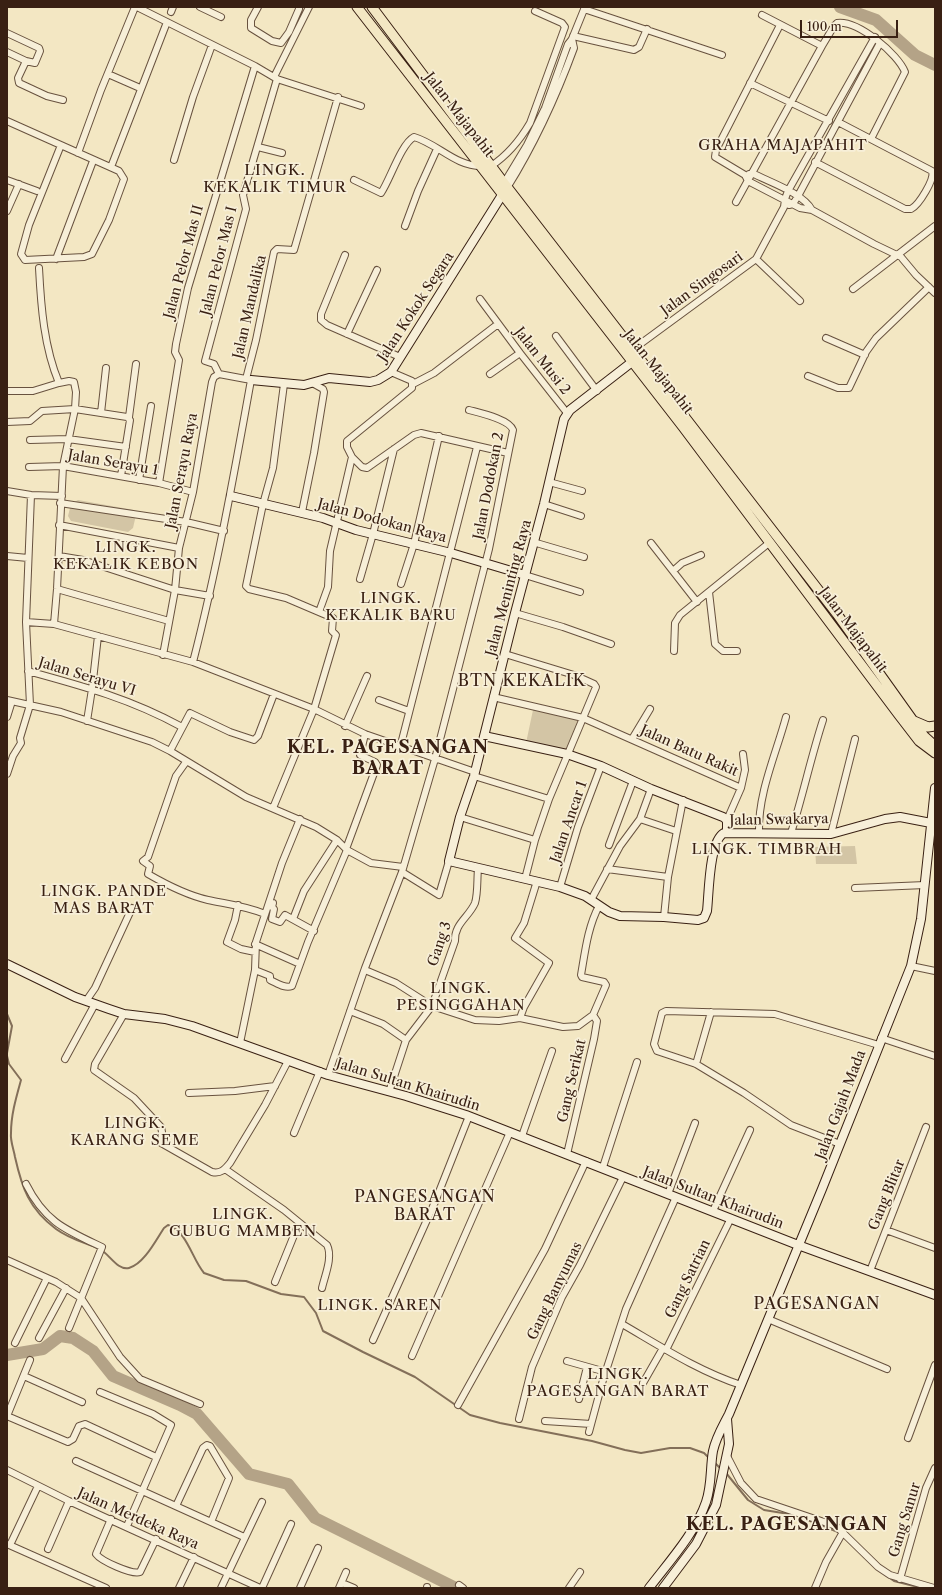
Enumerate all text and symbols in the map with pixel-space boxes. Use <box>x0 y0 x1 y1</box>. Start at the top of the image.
scale bar <box>802 12 900 38</box>
text: 100 m <box>807 19 842 34</box>
street label: Jalan Majapahit <box>421 69 497 161</box>
district label: GRAHA MAJAPAHIT <box>698 137 868 155</box>
district label: LINGK. KEKALIK TIMUR <box>203 162 347 197</box>
street label: Jalan Pelor Mas II <box>161 203 207 321</box>
street label: Jalan Pelor Mas I <box>197 205 241 317</box>
street label: Jalan Kokok Segara <box>374 249 458 365</box>
street label: Jalan Singosari <box>658 249 746 319</box>
street label: Jalan Mandalika <box>230 254 270 360</box>
street label: Jalan Musi 2 <box>510 324 574 398</box>
street label: Jalan Majapahit <box>620 326 696 418</box>
street label: Jalan Serayu Raya <box>163 412 201 530</box>
street label: Jalan Dodokan 2 <box>470 431 508 541</box>
street label: Jalan Serayu 1 <box>67 447 159 479</box>
street label: Jalan Dodokan Raya <box>316 496 448 546</box>
street label: Jalan Meninting Raya <box>483 518 535 658</box>
district label: LINGK. KEKALIK KEBON <box>53 539 199 574</box>
street label: Jalan Majapahit <box>815 584 891 676</box>
district label: LINGK. KEKALIK BARU <box>325 590 457 625</box>
street label: Jalan Serayu VI <box>36 654 138 700</box>
district label: BTN KEKALIK <box>458 671 586 691</box>
street label: Jalan Batu Rakit <box>637 722 741 780</box>
district label: KEL. PAGESANGAN BARAT <box>287 737 489 780</box>
street label: Jalan Ancar 1 <box>547 779 591 865</box>
street label: Jalan Swakarya <box>729 811 829 829</box>
district label: LINGK. TIMBRAH <box>692 841 842 859</box>
district label: LINGK. PANDE MAS BARAT <box>41 883 167 918</box>
street label: Gang 3 <box>425 919 455 969</box>
district label: LINGK. PESINGGAHAN <box>396 980 526 1015</box>
street label: Gang Serikat <box>554 1038 590 1124</box>
street label: Jalan Gajah Mada <box>812 1048 870 1162</box>
street label: Jalan Sultan Khairudin <box>334 1055 482 1115</box>
district label: LINGK. KARANG SEME <box>70 1115 200 1150</box>
street label: Gang Blitar <box>865 1157 909 1233</box>
street label: Jalan Sultan Khairudin <box>640 1163 786 1233</box>
district label: PANGESANGAN BARAT <box>354 1187 496 1225</box>
district label: LINGK. GUBUG MAMBEN <box>169 1206 317 1241</box>
street label: Gang Satrian <box>662 1237 714 1321</box>
street label: Gang Banyumas <box>524 1239 586 1343</box>
district label: PAGESANGAN <box>754 1294 880 1314</box>
district label: LINGK. SAREN <box>318 1297 442 1315</box>
district label: LINGK. PAGESANGAN BARAT <box>526 1366 710 1401</box>
street label: Gang Sanur <box>886 1480 924 1560</box>
street label: Jalan Merdeka Raya <box>75 1485 201 1553</box>
district label: KEL. PAGESANGAN <box>686 1514 888 1536</box>

